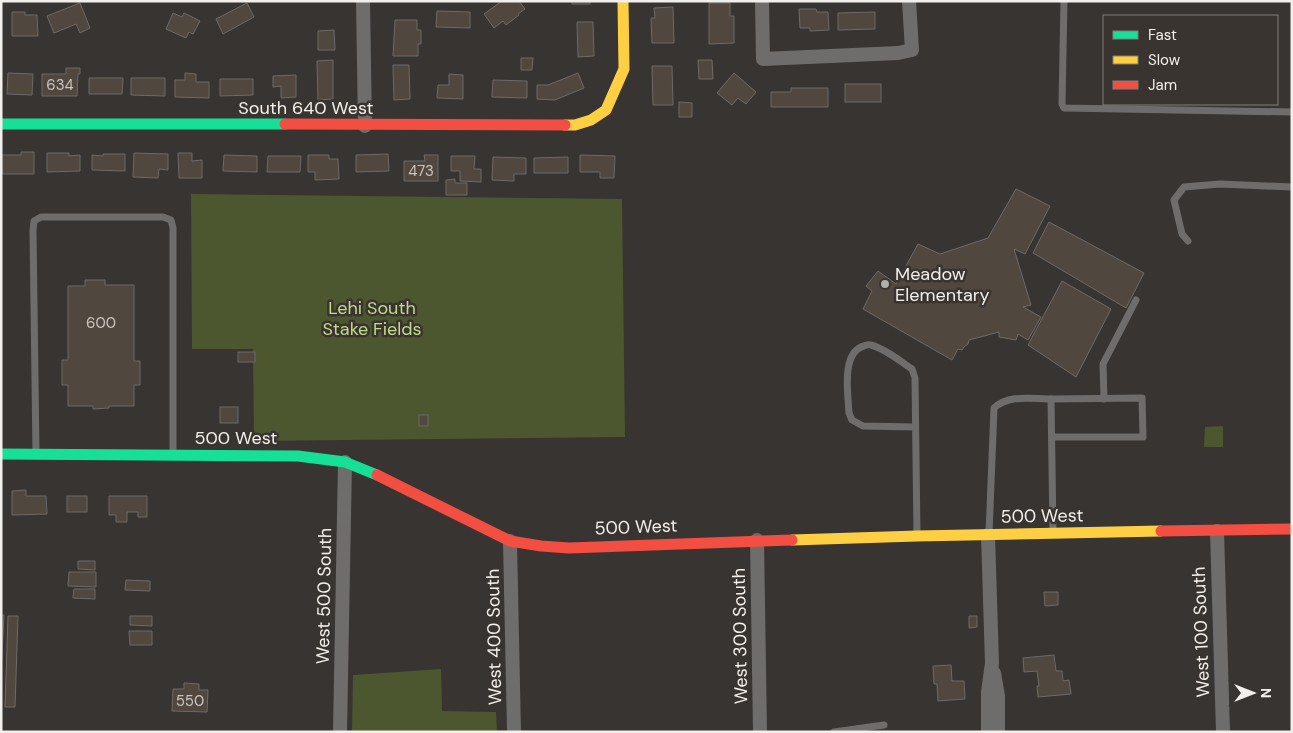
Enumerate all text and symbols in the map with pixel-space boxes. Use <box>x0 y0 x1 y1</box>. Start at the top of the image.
legend <box>1103 15 1278 105</box>
text: Fast <box>1148 25 1177 45</box>
text: Slow <box>1148 50 1181 70</box>
house number: 634 <box>46 75 74 95</box>
text: Jam <box>1148 75 1177 95</box>
street label: South 640 West <box>238 96 374 120</box>
house number: 473 <box>408 161 434 181</box>
place label: Meadow Elementary <box>895 262 990 307</box>
marker: Meadow Elementary <box>879 278 891 290</box>
park label: Lehi South Stake Fields <box>322 296 422 341</box>
house number: 600 <box>86 313 116 333</box>
street label: 500 West <box>195 426 277 450</box>
street label: 500 West <box>1000 503 1084 529</box>
street label: 500 West <box>594 514 678 540</box>
street label: West 500 South <box>311 528 337 664</box>
street label: West 100 South <box>1187 566 1215 698</box>
street label: West 300 South <box>727 568 753 704</box>
street label: West 400 South <box>481 569 507 705</box>
north arrow <box>1228 668 1278 718</box>
text: N <box>1257 688 1275 698</box>
house number: 550 <box>176 691 204 711</box>

